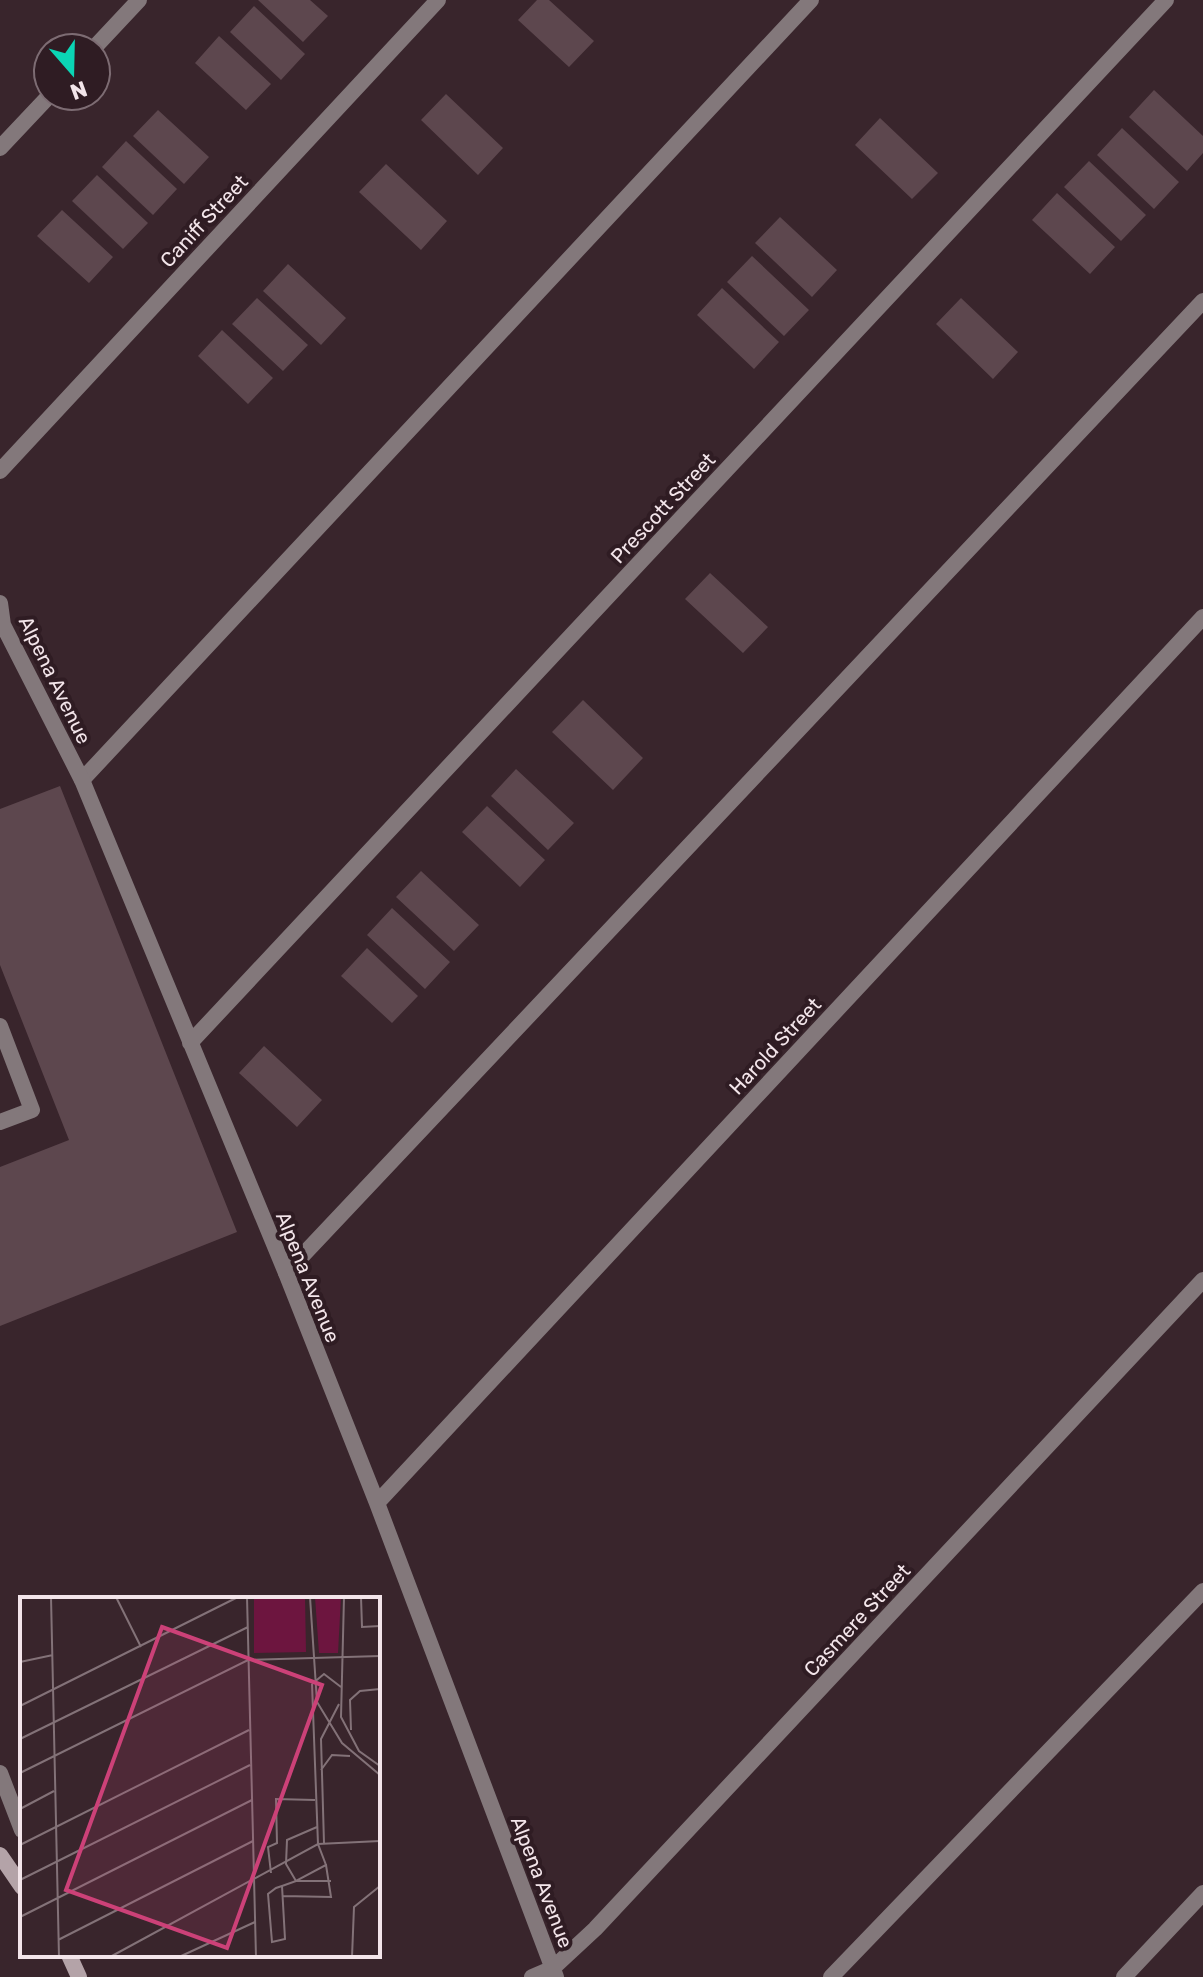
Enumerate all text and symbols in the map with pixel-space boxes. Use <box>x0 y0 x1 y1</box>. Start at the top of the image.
north arrow <box>32 32 112 112</box>
text: N <box>67 75 91 106</box>
street label: Caniff Street <box>155 170 253 272</box>
street label: Prescott Street <box>606 448 720 568</box>
street label: Alpena Avenue <box>14 612 96 748</box>
street label: Harold Street <box>724 992 826 1099</box>
street label: Alpena Avenue <box>271 1208 345 1346</box>
street label: Casmere Street <box>799 1559 915 1681</box>
inset map <box>20 1597 380 1957</box>
street label: Alpena Avenue <box>506 1813 578 1951</box>

